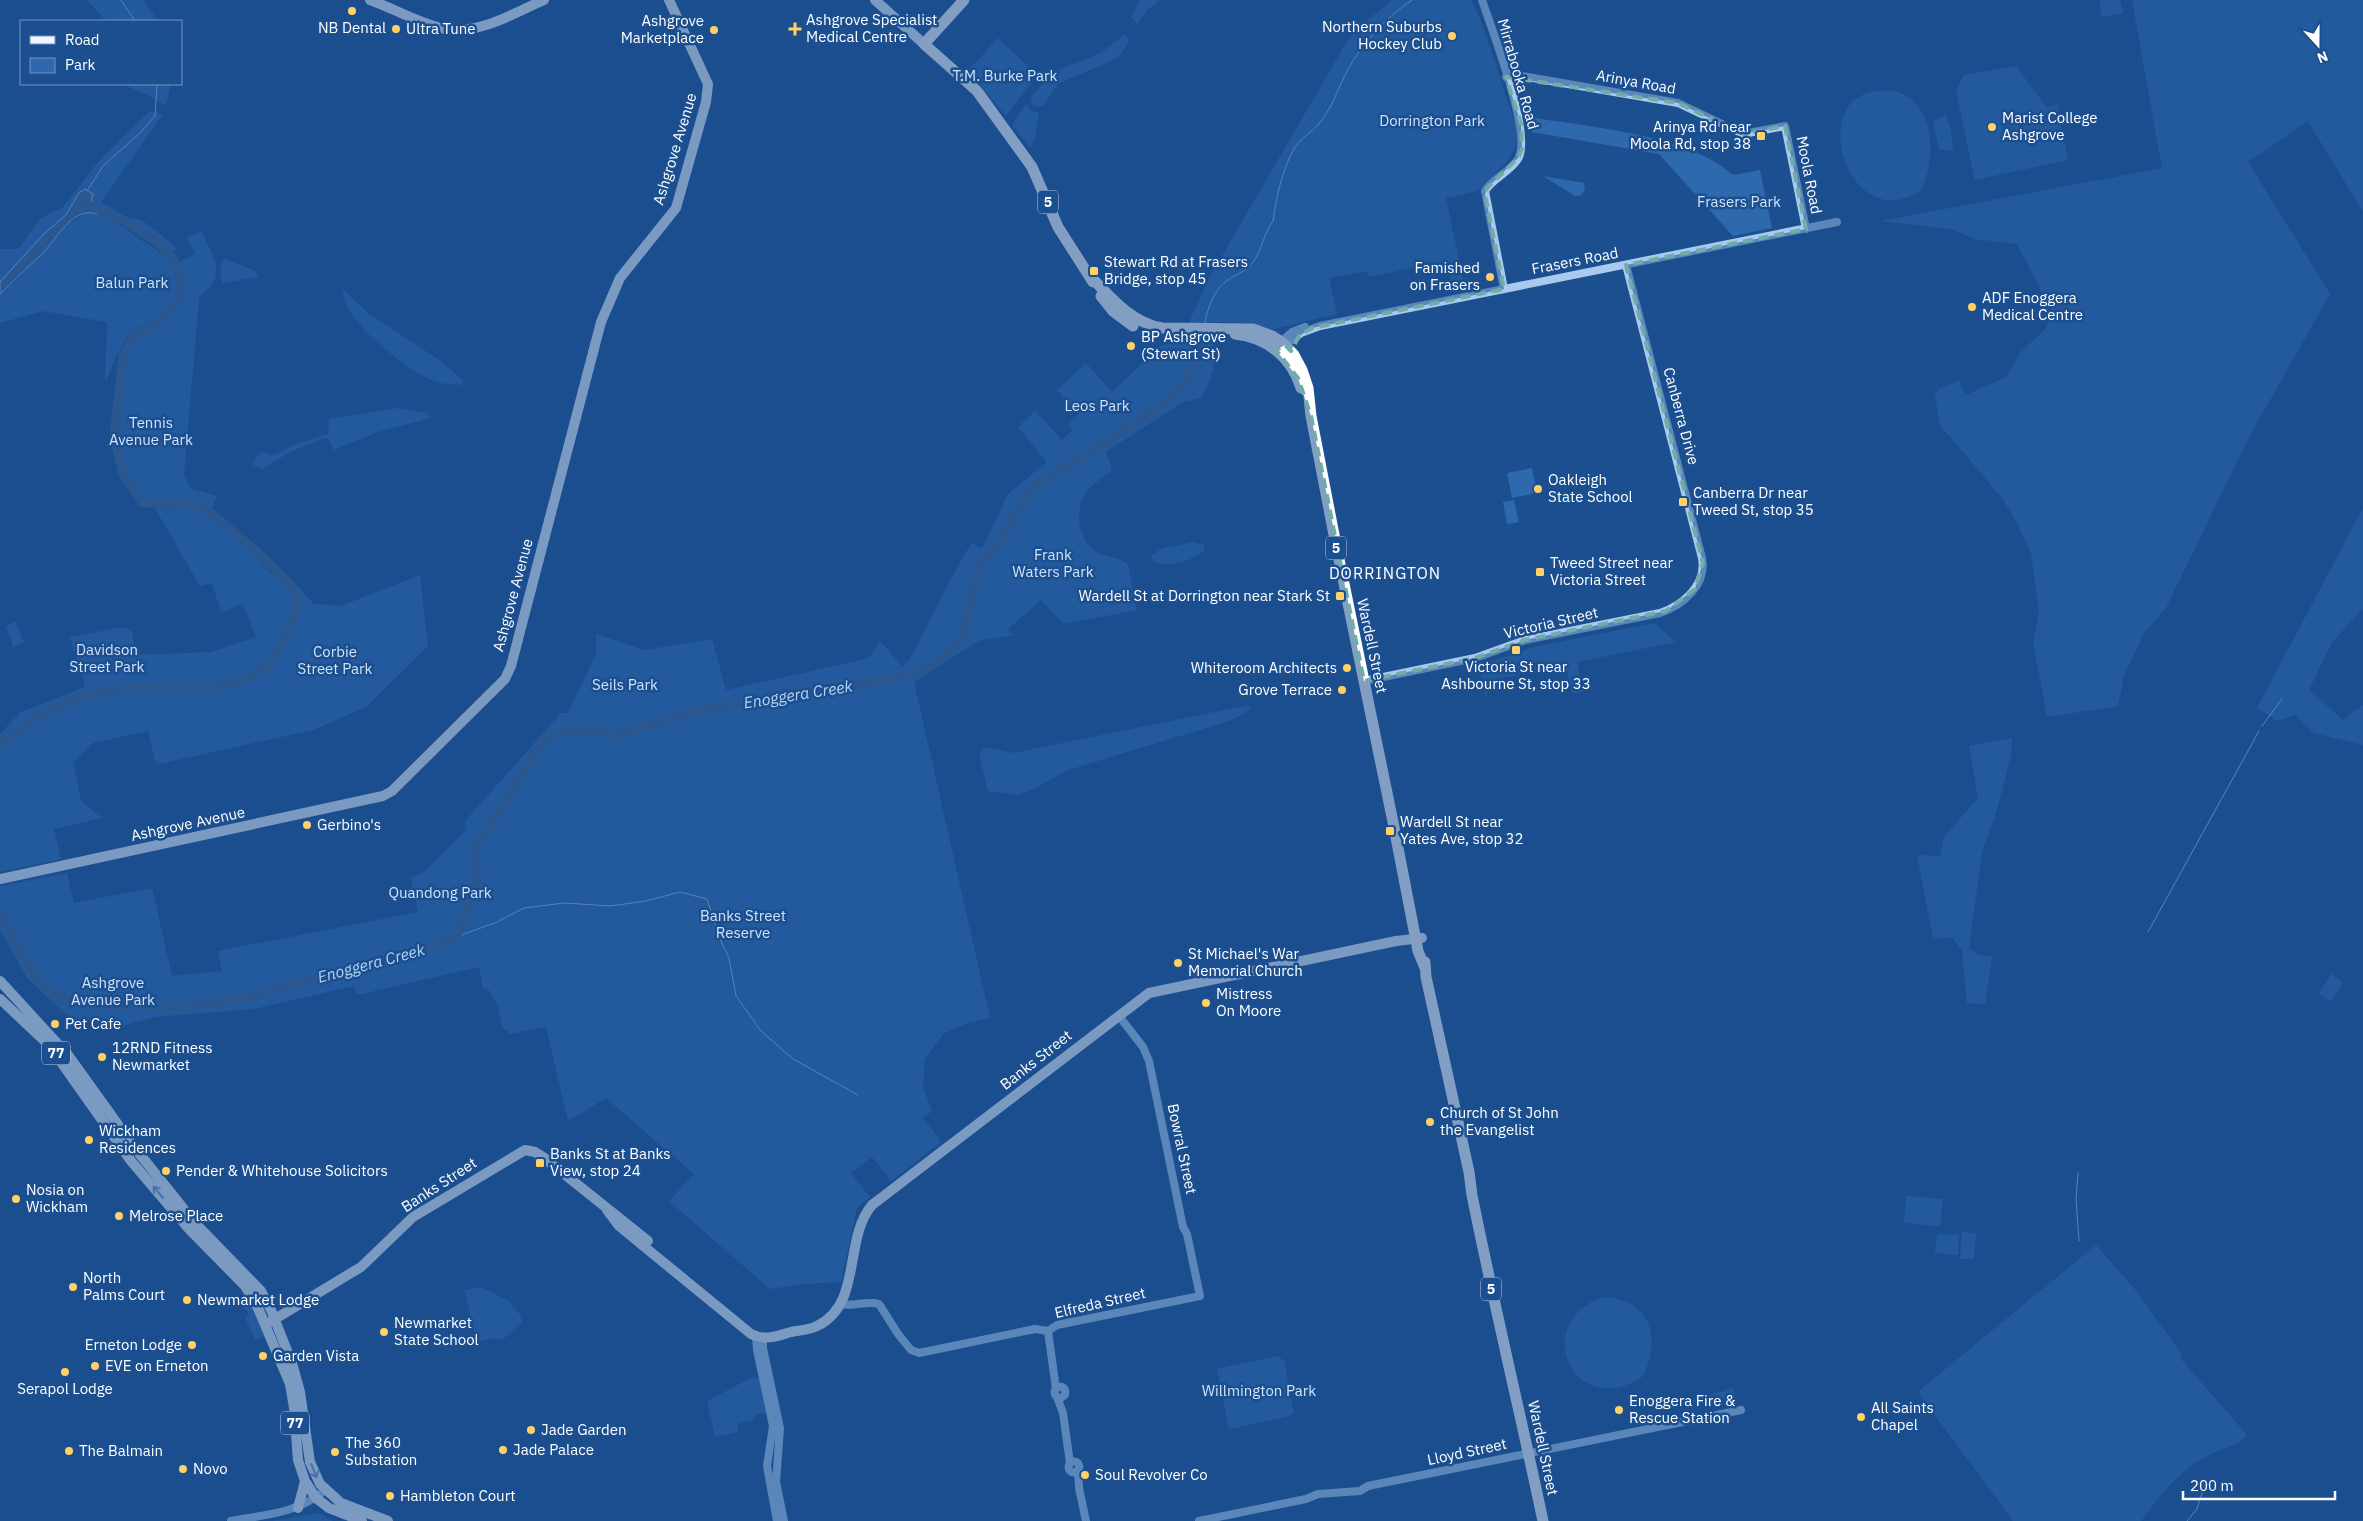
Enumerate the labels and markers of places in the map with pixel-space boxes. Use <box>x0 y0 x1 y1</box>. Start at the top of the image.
marker: NB Dental <box>346 5 358 17</box>
place label: Ashgrove Specialist Medical Centre <box>806 10 937 46</box>
place label: Ashgrove Marketplace <box>621 11 704 47</box>
place label: Northern Suburbs Hockey Club <box>1322 17 1442 53</box>
place label: NB Dental <box>318 18 386 37</box>
place label: Ultra Tune <box>406 19 476 38</box>
marker: Ashgrove Specialist Medical Centre <box>788 22 802 36</box>
marker: Ultra Tune <box>390 23 402 35</box>
marker: Ashgrove Marketplace <box>708 24 720 36</box>
marker: Northern Suburbs Hockey Club <box>1446 30 1458 42</box>
place label: Marist College Ashgrove <box>2002 108 2098 144</box>
place label: Arinya Rd near Moola Rd, stop 38 <box>1630 117 1751 153</box>
marker: Marist College Ashgrove <box>1986 121 1998 133</box>
marker: Arinya Rd near Moola Rd, stop 38 <box>1755 130 1767 142</box>
place label: Stewart Rd at Frasers Bridge, stop 45 <box>1104 252 1248 288</box>
place label: Famished on Frasers <box>1410 258 1480 294</box>
marker: Stewart Rd at Frasers Bridge, stop 45 <box>1088 265 1100 277</box>
marker: Famished on Frasers <box>1484 271 1496 283</box>
place label: ADF Enoggera Medical Centre <box>1982 288 2083 324</box>
marker: ADF Enoggera Medical Centre <box>1966 301 1978 313</box>
place label: BP Ashgrove (Stewart St) <box>1141 327 1226 363</box>
marker: BP Ashgrove (Stewart St) <box>1125 340 1137 352</box>
place label: Oakleigh State School <box>1548 470 1633 506</box>
marker: Oakleigh State School <box>1532 483 1544 495</box>
place label: Canberra Dr near Tweed St, stop 35 <box>1693 483 1814 519</box>
marker: Canberra Dr near Tweed St, stop 35 <box>1677 496 1689 508</box>
place label: Tweed Street near Victoria Street <box>1550 553 1674 589</box>
marker: Tweed Street near Victoria Street <box>1534 566 1546 578</box>
place label: Wardell St at Dorrington near Stark St <box>1078 586 1330 605</box>
marker: Wardell St at Dorrington near Stark St <box>1334 590 1346 602</box>
marker: Victoria St near Ashbourne St, stop 33 <box>1510 644 1522 656</box>
place label: Victoria St near Ashbourne St, stop 33 <box>1441 657 1591 693</box>
place label: Whiteroom Architects <box>1191 658 1337 677</box>
marker: Whiteroom Architects <box>1341 662 1353 674</box>
place label: Grove Terrace <box>1238 680 1332 699</box>
marker: Grove Terrace <box>1336 684 1348 696</box>
place label: Wardell St near Yates Ave, stop 32 <box>1400 812 1524 848</box>
place label: Gerbino's <box>317 815 381 834</box>
marker: Gerbino's <box>301 819 313 831</box>
marker: Wardell St near Yates Ave, stop 32 <box>1384 825 1396 837</box>
place label: St Michael's War Memorial Church <box>1188 944 1303 980</box>
marker: St Michael's War Memorial Church <box>1172 957 1184 969</box>
place label: Mistress On Moore <box>1216 984 1281 1020</box>
marker: Mistress On Moore <box>1200 997 1212 1009</box>
place label: Pet Cafe <box>65 1014 121 1033</box>
marker: Pet Cafe <box>49 1018 61 1030</box>
place label: 12RND Fitness Newmarket <box>112 1038 213 1074</box>
marker: 12RND Fitness Newmarket <box>96 1051 108 1063</box>
place label: Church of St John the Evangelist <box>1440 1103 1559 1139</box>
marker: Church of St John the Evangelist <box>1424 1116 1436 1128</box>
place label: Wickham Residences <box>99 1121 176 1157</box>
marker: Wickham Residences <box>83 1134 95 1146</box>
place label: Banks St at Banks View, stop 24 <box>550 1144 671 1180</box>
marker: Banks St at Banks View, stop 24 <box>534 1157 546 1169</box>
place label: Pender & Whitehouse Solicitors <box>176 1161 388 1180</box>
marker: Pender & Whitehouse Solicitors <box>160 1165 172 1177</box>
place label: Nosia on Wickham <box>26 1180 88 1216</box>
marker: Nosia on Wickham <box>10 1193 22 1205</box>
place label: Melrose Place <box>129 1206 223 1225</box>
marker: Melrose Place <box>113 1210 125 1222</box>
place label: North Palms Court <box>83 1268 165 1304</box>
marker: North Palms Court <box>67 1281 79 1293</box>
place label: Newmarket Lodge <box>197 1290 319 1309</box>
marker: Newmarket Lodge <box>181 1294 193 1306</box>
place label: Newmarket State School <box>394 1313 479 1349</box>
marker: Newmarket State School <box>378 1326 390 1338</box>
place label: Erneton Lodge <box>85 1335 182 1354</box>
marker: Erneton Lodge <box>186 1339 198 1351</box>
place label: Garden Vista <box>273 1346 359 1365</box>
marker: Garden Vista <box>257 1350 269 1362</box>
place label: EVE on Erneton <box>105 1356 209 1375</box>
marker: EVE on Erneton <box>89 1360 101 1372</box>
marker: Serapol Lodge <box>59 1366 71 1378</box>
place label: Serapol Lodge <box>17 1379 113 1398</box>
place label: Enoggera Fire & Rescue Station <box>1629 1391 1736 1427</box>
place label: All Saints Chapel <box>1871 1398 1934 1434</box>
marker: Enoggera Fire & Rescue Station <box>1613 1404 1625 1416</box>
marker: All Saints Chapel <box>1855 1411 1867 1423</box>
place label: Jade Garden <box>541 1420 626 1439</box>
marker: Jade Garden <box>525 1424 537 1436</box>
place label: The 360 Substation <box>345 1433 417 1469</box>
place label: Jade Palace <box>513 1440 594 1459</box>
place label: The Balmain <box>79 1441 163 1460</box>
marker: Jade Palace <box>497 1444 509 1456</box>
marker: The Balmain <box>63 1445 75 1457</box>
marker: The 360 Substation <box>329 1446 341 1458</box>
place label: Novo <box>193 1459 228 1478</box>
marker: Novo <box>177 1463 189 1475</box>
place label: Soul Revolver Co <box>1095 1465 1208 1484</box>
marker: Soul Revolver Co <box>1079 1469 1091 1481</box>
place label: Hambleton Court <box>400 1486 515 1505</box>
marker: Hambleton Court <box>384 1490 396 1502</box>

